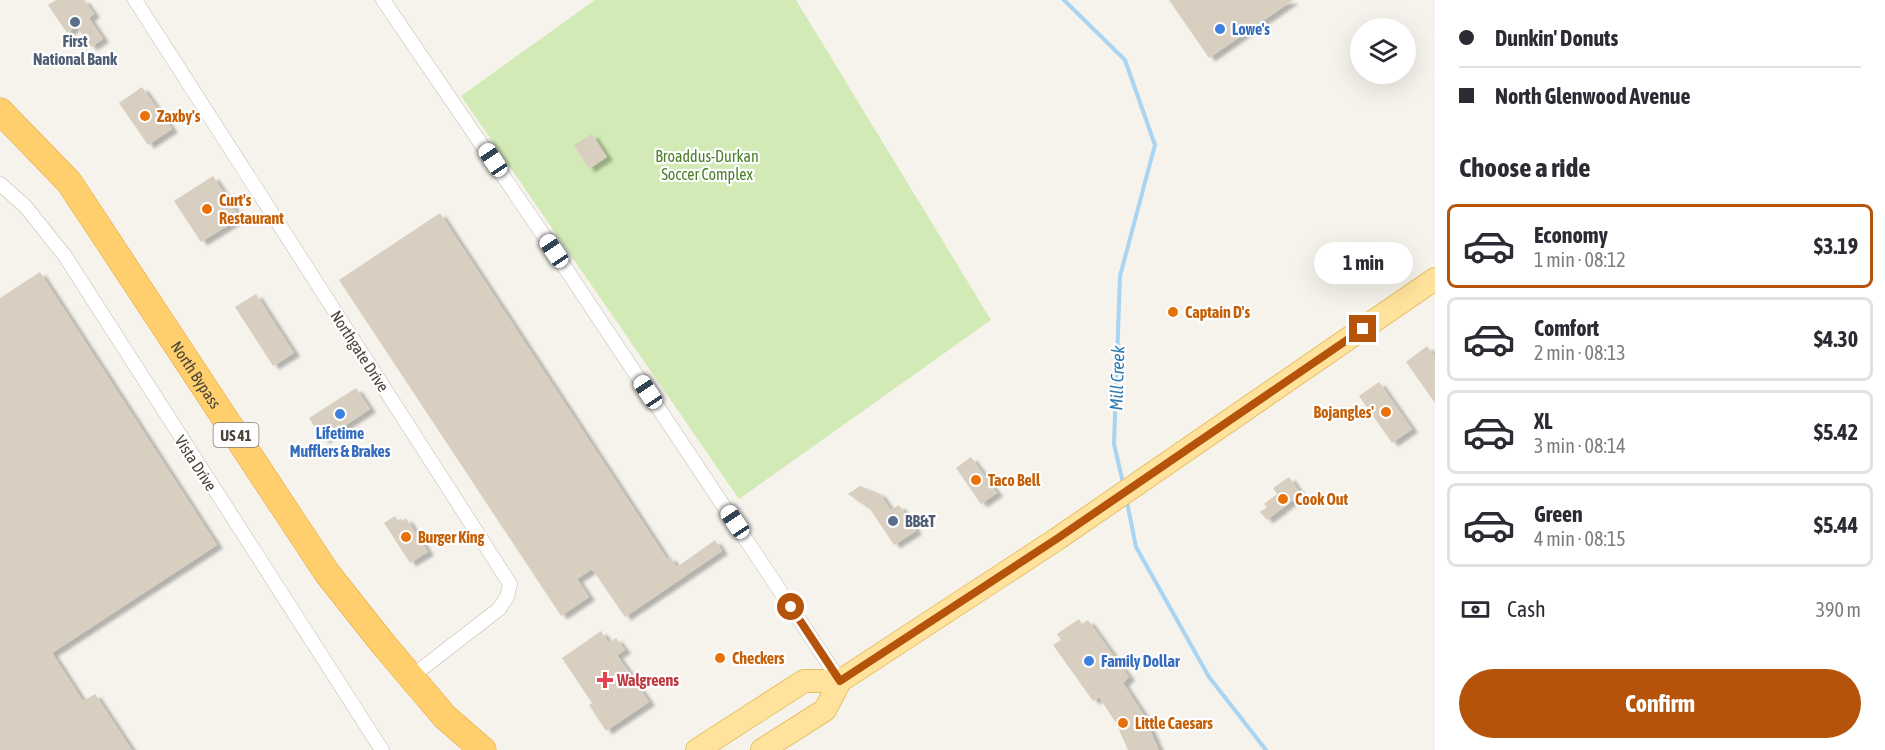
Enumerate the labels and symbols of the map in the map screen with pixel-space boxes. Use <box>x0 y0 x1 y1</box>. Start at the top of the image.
marker: First National Bank <box>68 15 82 29</box>
place label: Lowe's <box>1232 20 1270 38</box>
marker: Lowe's <box>1213 22 1227 36</box>
place label: First National Bank <box>33 32 118 68</box>
place label: Zaxby's <box>157 107 201 125</box>
marker: Zaxby's <box>138 109 152 123</box>
car <box>475 140 511 180</box>
park label: Broaddus-Durkan Soccer Complex <box>655 147 759 184</box>
place label: Curt's Restaurant <box>219 191 284 227</box>
marker: Curt's Restaurant <box>200 202 214 216</box>
car <box>536 231 572 271</box>
callout: 1 min <box>1314 242 1412 284</box>
place label: Captain D's <box>1185 303 1250 321</box>
marker: Captain D's <box>1166 305 1180 319</box>
street label: Northgate Drive <box>326 307 393 395</box>
route end <box>1349 315 1376 342</box>
street label: North Bypass <box>168 338 225 412</box>
water label: Mill Creek <box>1105 344 1129 411</box>
car <box>630 372 666 412</box>
place label: Bojangles' <box>1314 403 1374 421</box>
marker: Bojangles' <box>1379 405 1393 419</box>
marker: Lifetime Mufflers & Brakes <box>333 407 347 421</box>
road number: US 41 <box>214 423 258 447</box>
place label: Lifetime Mufflers & Brakes <box>290 424 391 460</box>
street label: Vista Drive <box>171 432 221 494</box>
place label: Taco Bell <box>988 471 1041 489</box>
marker: Taco Bell <box>969 473 983 487</box>
place label: Cook Out <box>1295 490 1349 508</box>
marker: Cook Out <box>1276 492 1290 506</box>
car <box>717 502 753 542</box>
place label: BB&T <box>905 512 936 530</box>
marker: BB&T <box>886 514 900 528</box>
place label: Burger King <box>418 528 485 546</box>
marker: Burger King <box>399 530 413 544</box>
route start <box>777 593 804 620</box>
place label: Checkers <box>732 649 785 667</box>
marker: Checkers <box>713 651 727 665</box>
place label: Family Dollar <box>1101 652 1180 670</box>
marker: Family Dollar <box>1082 654 1096 668</box>
place label: Walgreens <box>616 671 679 689</box>
marker: Walgreens <box>598 673 612 687</box>
place label: Little Caesars <box>1135 714 1213 732</box>
marker: Little Caesars <box>1116 716 1130 730</box>

